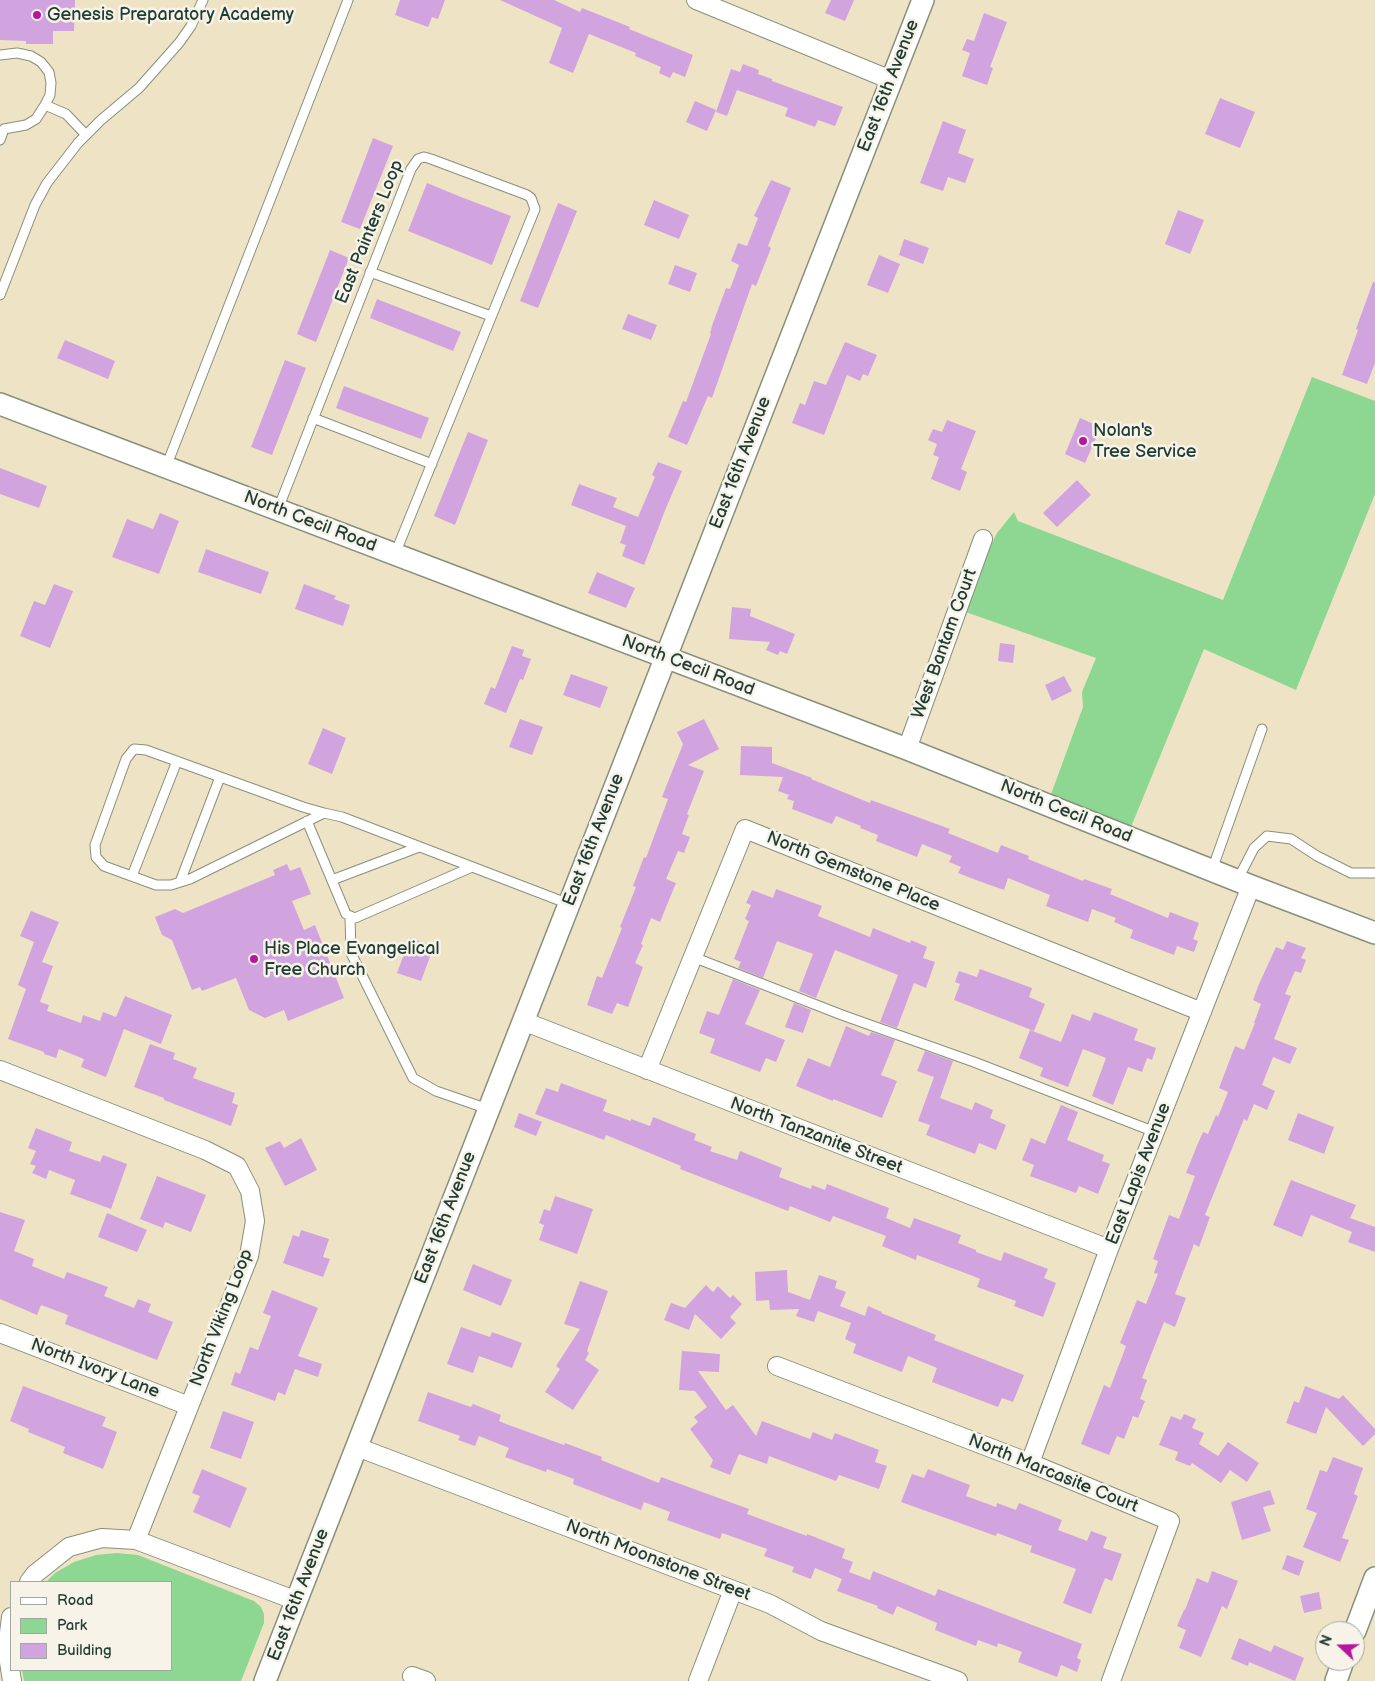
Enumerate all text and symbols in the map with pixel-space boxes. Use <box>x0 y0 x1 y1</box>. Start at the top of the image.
place label: Genesis Preparatory Academy <box>47 4 294 26</box>
marker: Genesis Preparatory Academy <box>31 9 43 21</box>
street label: East 16th Avenue <box>854 17 924 155</box>
street label: East Painters Loop <box>331 157 409 307</box>
street label: East 16th Avenue <box>706 394 776 532</box>
place label: Nolan's Tree Service <box>1093 420 1196 462</box>
marker: Nolan's Tree Service <box>1077 435 1089 447</box>
street label: North Cecil Road <box>241 487 379 557</box>
street label: West Bantam Court <box>908 566 982 722</box>
street label: North Cecil Road <box>619 631 757 701</box>
street label: East 16th Avenue <box>559 771 629 909</box>
street label: North Cecil Road <box>997 776 1135 848</box>
street label: North Gemstone Place <box>763 827 943 917</box>
place label: His Place Evangelical Free Church <box>264 938 439 981</box>
marker: His Place Evangelical Free Church <box>248 953 260 965</box>
street label: North Tanzanite Street <box>727 1093 905 1179</box>
street label: East Lapis Avenue <box>1102 1100 1176 1248</box>
street label: East 16th Avenue <box>411 1149 481 1287</box>
street label: North Viking Loop <box>186 1246 258 1390</box>
street label: North Ivory Lane <box>28 1335 162 1403</box>
street label: North Marcasite Court <box>965 1430 1141 1518</box>
street label: North Moonstone Street <box>563 1516 753 1606</box>
street label: East 16th Avenue <box>264 1526 334 1664</box>
legend <box>10 1581 172 1671</box>
text: Road <box>57 1591 93 1610</box>
text: Park <box>57 1616 87 1635</box>
north arrow <box>1315 1621 1365 1671</box>
text: N <box>1317 1633 1336 1649</box>
text: Building <box>57 1641 112 1660</box>

